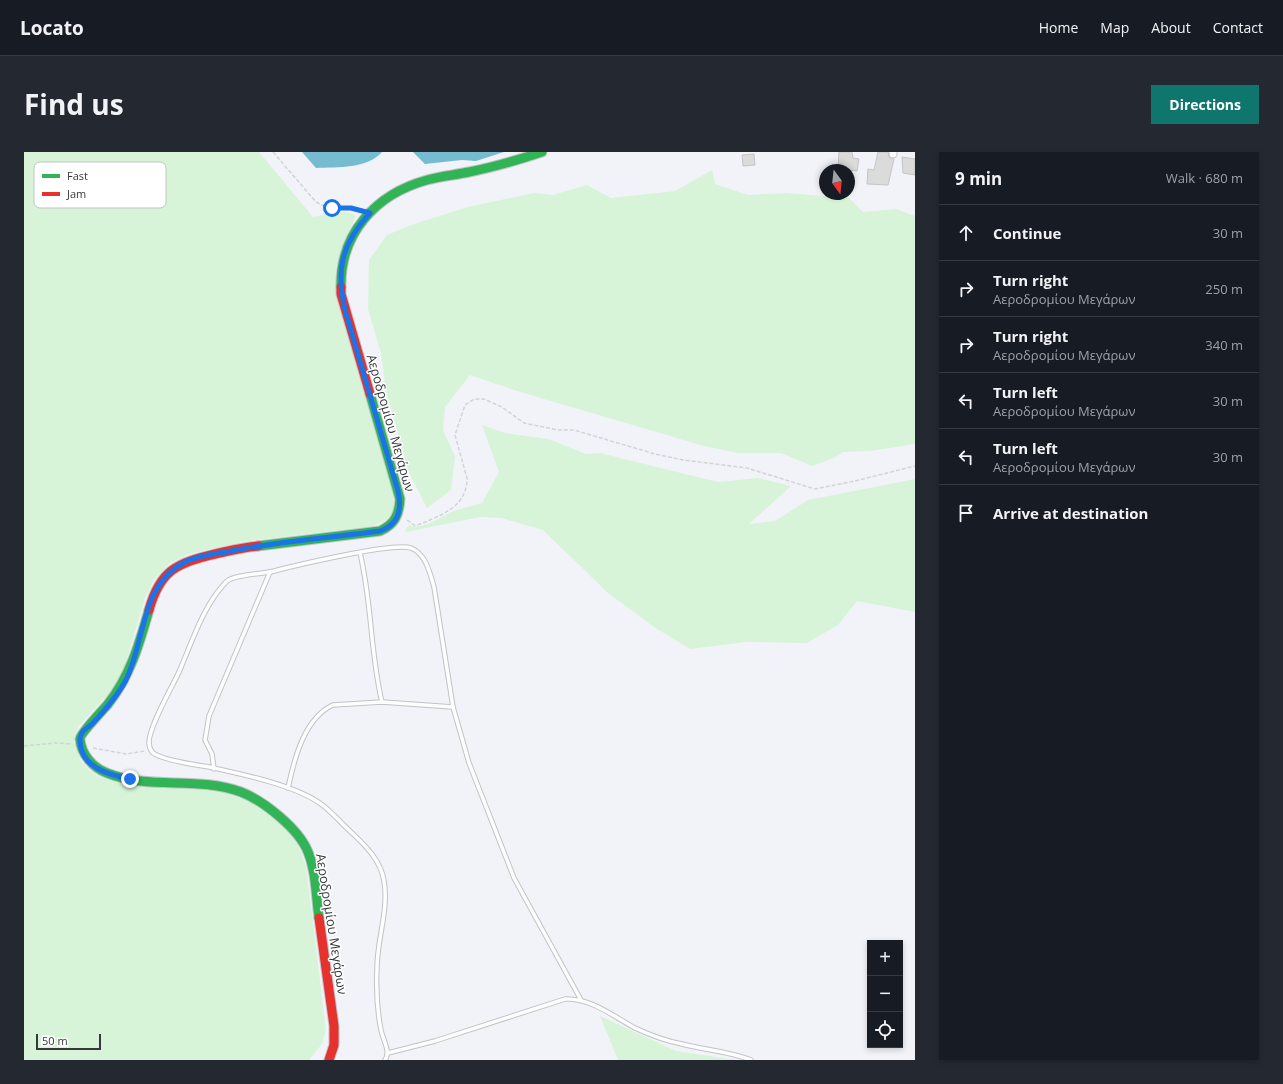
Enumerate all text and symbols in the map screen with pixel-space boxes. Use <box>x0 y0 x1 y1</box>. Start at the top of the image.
text: Locato <box>20 15 84 41</box>
text: Home <box>1039 18 1078 37</box>
text: Map <box>1100 18 1129 37</box>
text: About <box>1151 18 1191 37</box>
text: Contact <box>1213 18 1263 37</box>
text: Find us <box>24 85 124 123</box>
button: Directions <box>1151 85 1259 124</box>
legend <box>34 162 166 208</box>
north arrow <box>819 164 855 200</box>
text: 9 min <box>955 167 1002 190</box>
text: Fast <box>67 168 88 183</box>
text: Walk · 680 m <box>1166 169 1243 187</box>
text: Jam <box>66 186 86 201</box>
route start <box>323 199 341 217</box>
icon: ahead <box>955 222 977 244</box>
text: Continue <box>993 223 1061 243</box>
text: 30 m <box>1213 224 1243 242</box>
text: Turn right <box>993 270 1068 290</box>
icon: right <box>955 278 977 300</box>
text: 250 m <box>1205 280 1243 298</box>
text: Αεροδρομίου Μεγάρων <box>993 290 1135 308</box>
text: Turn right <box>993 326 1068 346</box>
icon: right <box>955 334 977 356</box>
text: 340 m <box>1205 336 1243 354</box>
text: Αεροδρομίου Μεγάρων <box>993 346 1135 364</box>
street label: Αεροδρομίου Μεγάρων <box>363 352 419 494</box>
text: Turn left <box>993 382 1058 402</box>
icon: left <box>955 390 977 412</box>
text: 30 m <box>1213 392 1243 410</box>
text: Αεροδρομίου Μεγάρων <box>993 402 1135 420</box>
text: Turn left <box>993 438 1058 458</box>
icon: left <box>955 446 977 468</box>
text: 30 m <box>1213 448 1243 466</box>
text: Αεροδρομίου Μεγάρων <box>993 458 1135 476</box>
icon: arrive <box>955 502 977 524</box>
text: Arrive at destination <box>993 503 1148 523</box>
route end <box>121 770 139 788</box>
street label: Αεροδρομίου Μεγάρων <box>312 852 352 996</box>
map controls <box>867 940 903 1048</box>
button: + <box>867 940 903 976</box>
button: − <box>867 976 903 1012</box>
button: locate <box>867 1012 903 1048</box>
scale bar <box>36 1032 101 1051</box>
text: 50 m <box>42 1033 68 1048</box>

